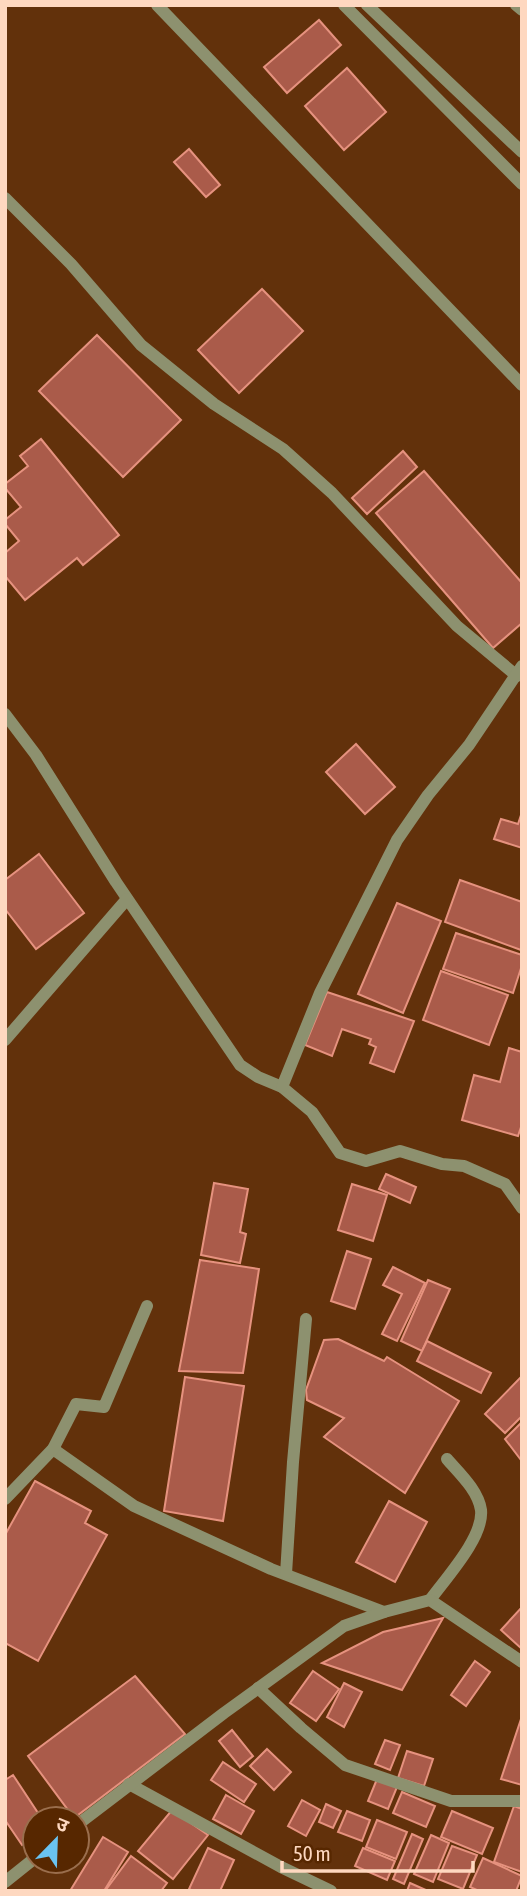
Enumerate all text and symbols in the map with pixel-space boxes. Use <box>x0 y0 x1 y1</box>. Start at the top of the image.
north arrow <box>21 1805 91 1875</box>
text: उ <box>53 1812 73 1837</box>
scale bar <box>282 1829 473 1873</box>
text: 50 m <box>293 1841 331 1865</box>

